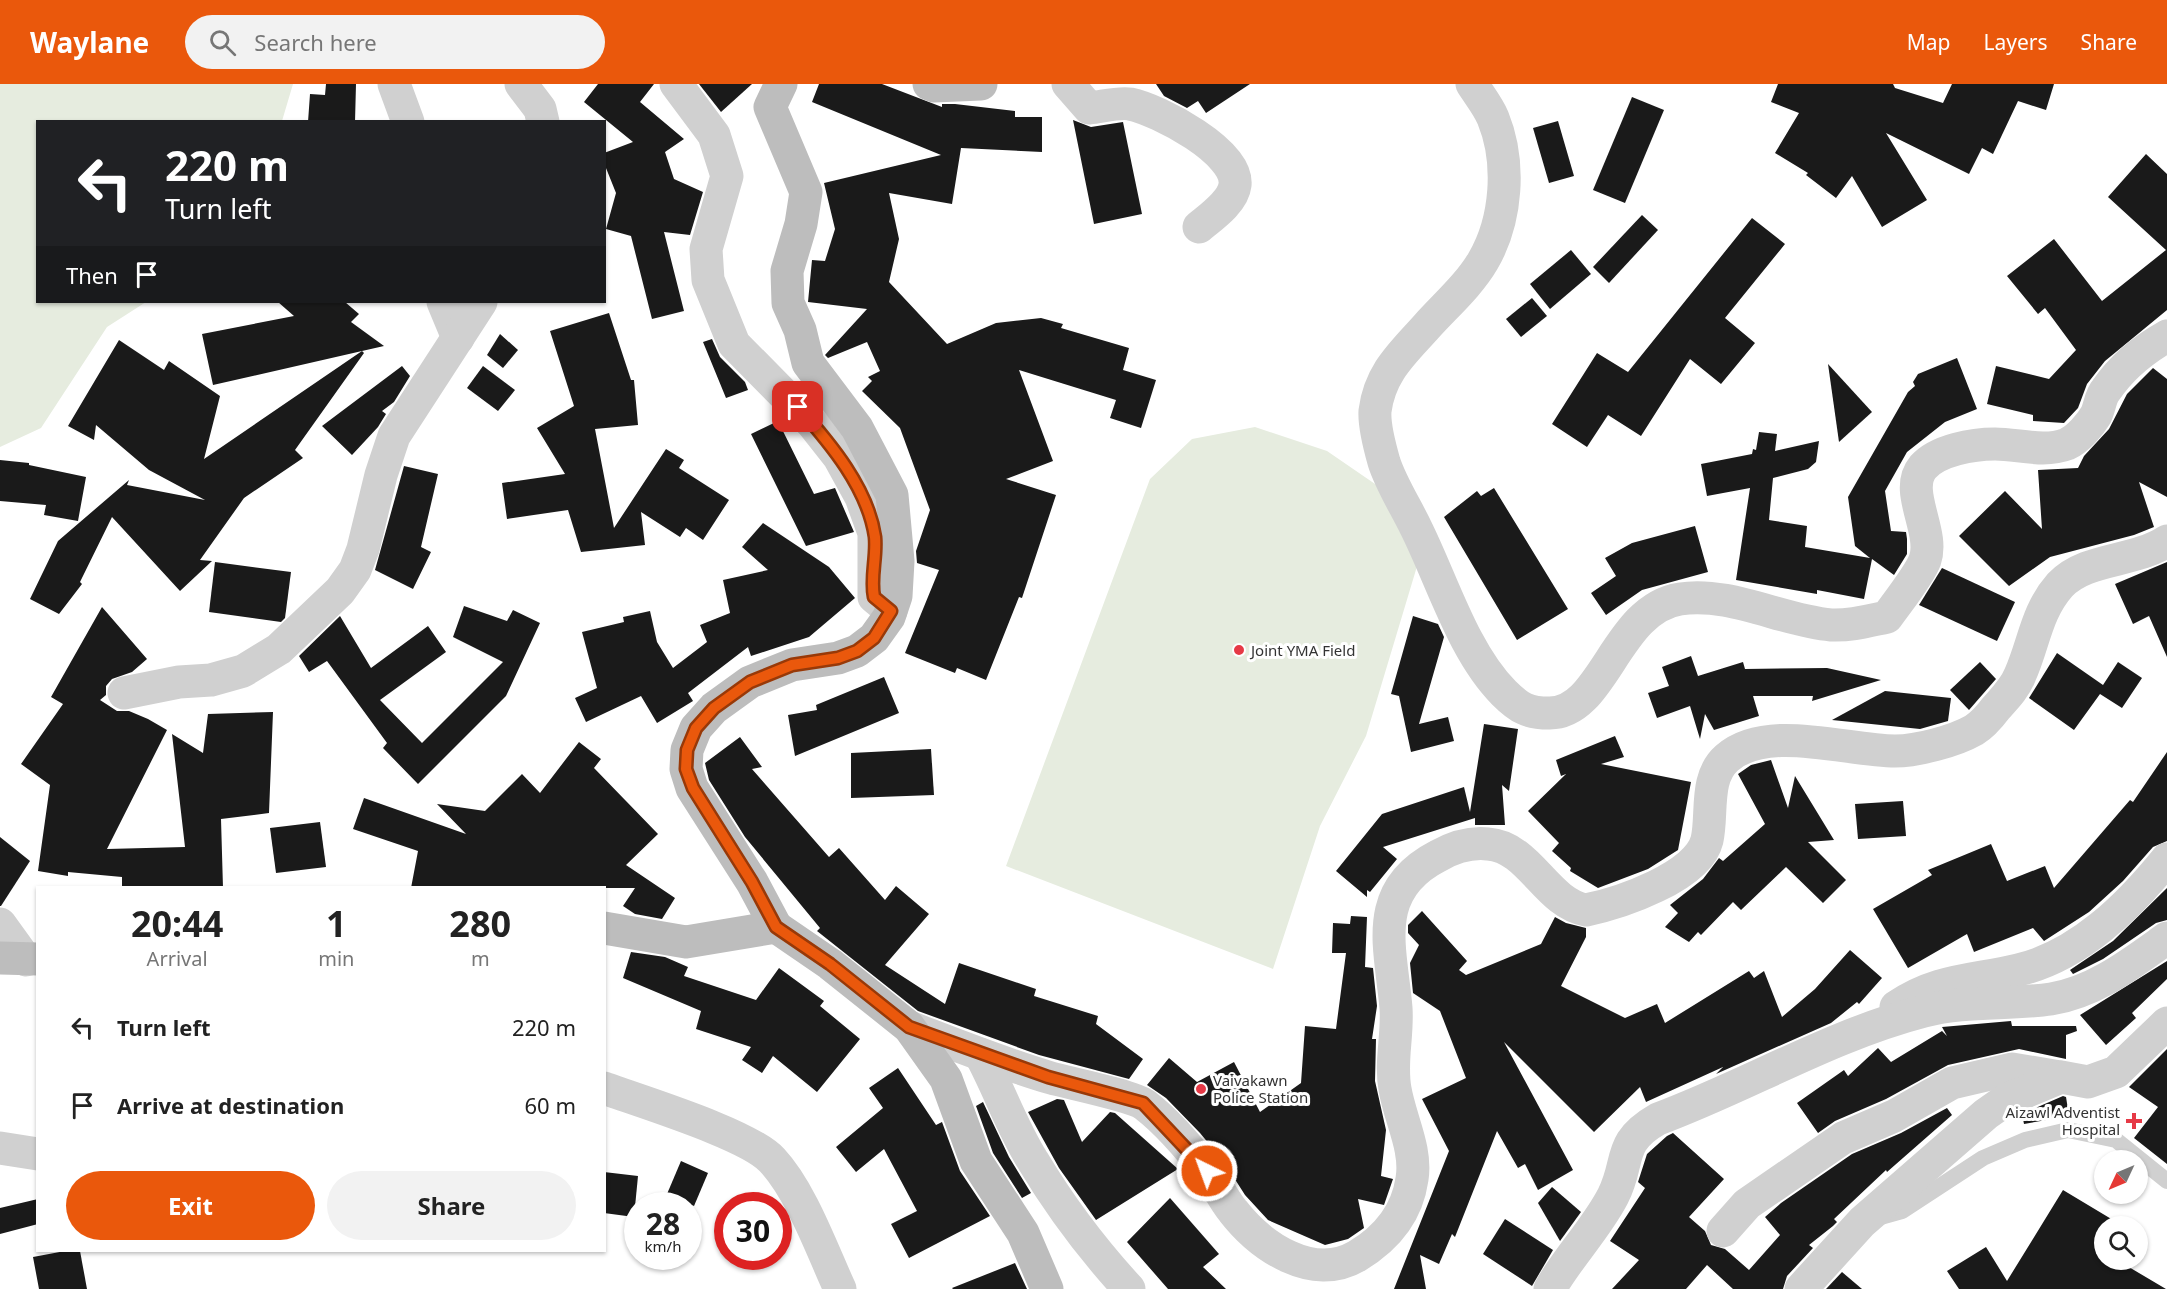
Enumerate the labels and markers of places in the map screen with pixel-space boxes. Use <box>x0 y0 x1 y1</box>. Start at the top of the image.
pin <box>772 381 823 432</box>
place label: Joint YMA Field <box>1249 640 1355 660</box>
marker: Joint YMA Field <box>1232 643 1246 657</box>
place label: Vaivakawn Police Station <box>1213 1070 1308 1107</box>
marker: Vaivakawn Police Station <box>1194 1082 1208 1096</box>
place label: Aizawl Adventist Hospital <box>2005 1102 2121 1139</box>
marker: Aizawl Adventist Hospital <box>2125 1112 2143 1130</box>

